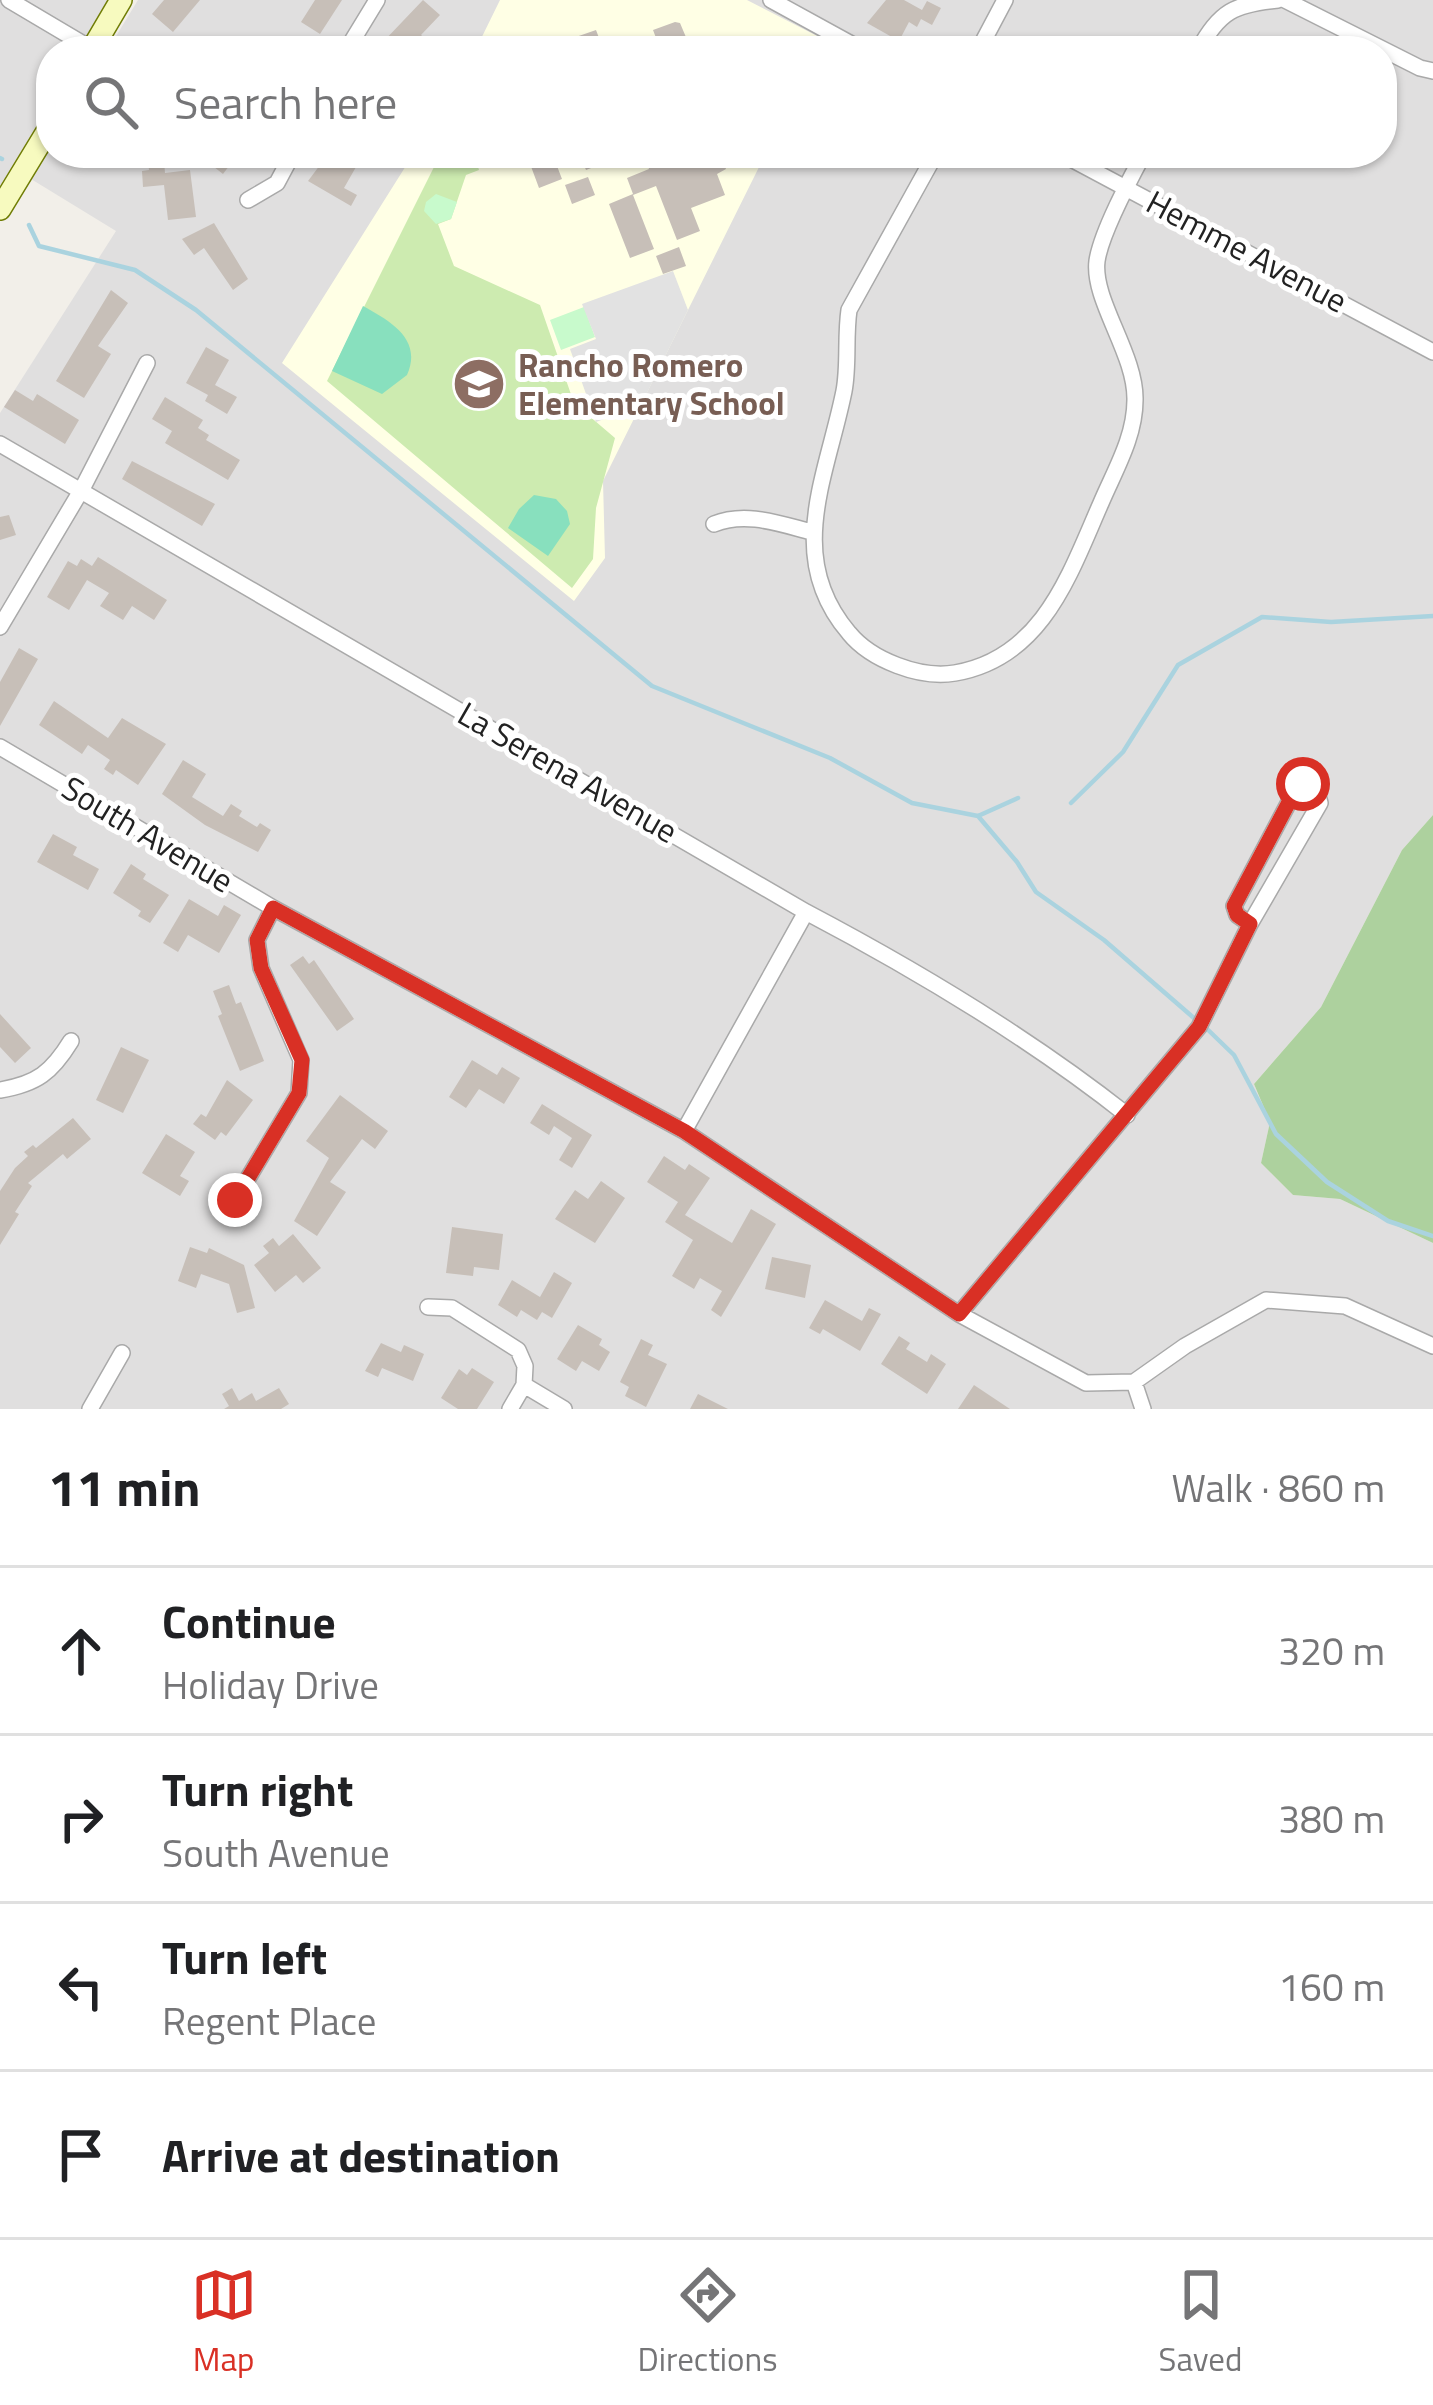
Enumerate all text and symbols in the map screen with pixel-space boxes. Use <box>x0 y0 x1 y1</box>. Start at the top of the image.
search box <box>36 36 1397 168</box>
text: Search here <box>174 68 397 136</box>
icon: search <box>78 69 144 135</box>
street label: Hemme Avenue <box>1138 177 1356 325</box>
place label: Rancho Romero Elementary School <box>518 340 785 428</box>
school or university icon: Rancho Romero Elementary School <box>451 356 507 412</box>
street label: La Serena Avenue <box>449 689 687 855</box>
route start <box>1276 757 1330 811</box>
street label: South Avenue <box>53 763 243 905</box>
route end <box>208 1173 262 1227</box>
text: 11 min <box>48 1448 201 1526</box>
text: Walk · 860 m <box>1171 1458 1385 1517</box>
text: Continue <box>162 1587 336 1655</box>
icon: ahead <box>48 1618 114 1684</box>
text: 320 m <box>1278 1621 1385 1680</box>
text: Holiday Drive <box>162 1655 379 1714</box>
text: Turn right <box>162 1755 353 1823</box>
icon: right <box>48 1786 114 1852</box>
text: 380 m <box>1278 1789 1385 1848</box>
text: South Avenue <box>162 1823 390 1882</box>
text: Turn left <box>162 1923 327 1991</box>
icon: left <box>48 1954 114 2020</box>
text: 160 m <box>1278 1957 1385 2016</box>
text: Regent Place <box>162 1991 376 2050</box>
text: Arrive at destination <box>162 2121 560 2189</box>
icon: arrive <box>48 2122 114 2188</box>
tab: Map <box>191 2262 257 2384</box>
tab: Directions <box>638 2262 778 2384</box>
tab: Saved <box>1159 2262 1242 2384</box>

